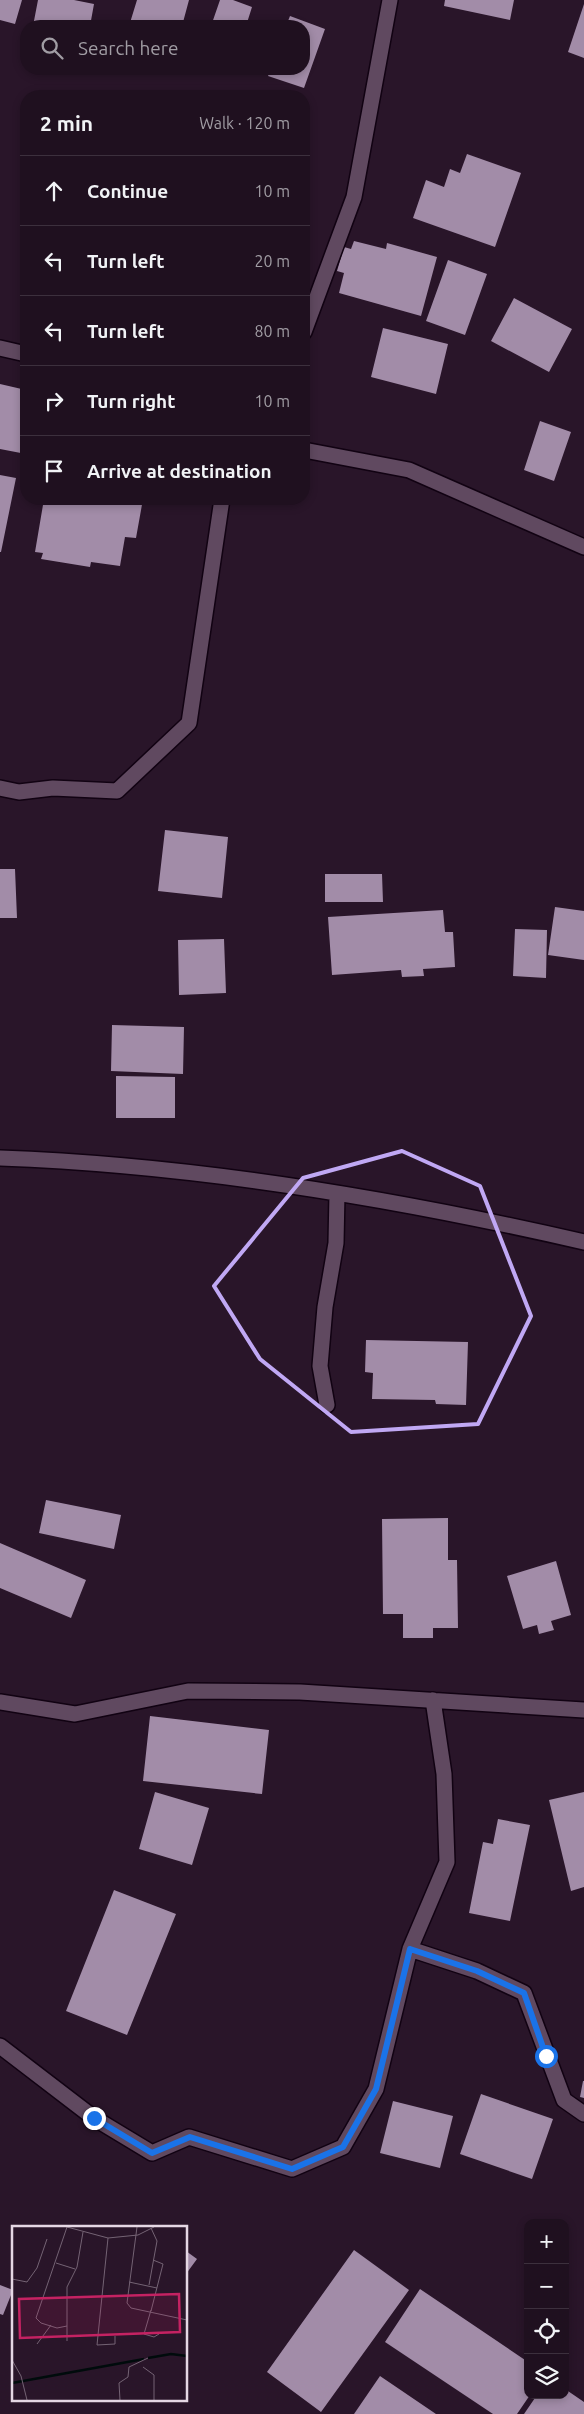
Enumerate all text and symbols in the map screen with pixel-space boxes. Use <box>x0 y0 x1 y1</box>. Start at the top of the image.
search box <box>20 20 310 75</box>
icon: search <box>38 34 66 62</box>
text: Search here <box>78 37 178 59</box>
text: 2 min <box>40 111 93 135</box>
text: Walk · 120 m <box>199 114 290 132</box>
icon: ahead <box>40 177 68 205</box>
text: Continue <box>87 180 168 202</box>
text: 10 m <box>254 182 290 200</box>
icon: left <box>40 247 68 275</box>
text: Turn left <box>87 250 165 272</box>
text: 20 m <box>254 252 290 270</box>
icon: left <box>40 317 68 345</box>
text: Turn left <box>87 320 165 342</box>
text: 80 m <box>254 322 290 340</box>
icon: right <box>40 387 68 415</box>
text: Turn right <box>87 390 175 412</box>
text: 10 m <box>254 392 290 410</box>
icon: arrive <box>40 457 68 485</box>
text: Arrive at destination <box>87 460 272 482</box>
route start <box>535 2045 558 2068</box>
route end <box>83 2107 106 2130</box>
map controls <box>524 2219 569 2399</box>
button: + <box>524 2219 569 2264</box>
inset map <box>12 2226 188 2402</box>
button: − <box>524 2264 569 2309</box>
button: locate <box>524 2309 569 2354</box>
button: layers <box>524 2354 569 2399</box>

